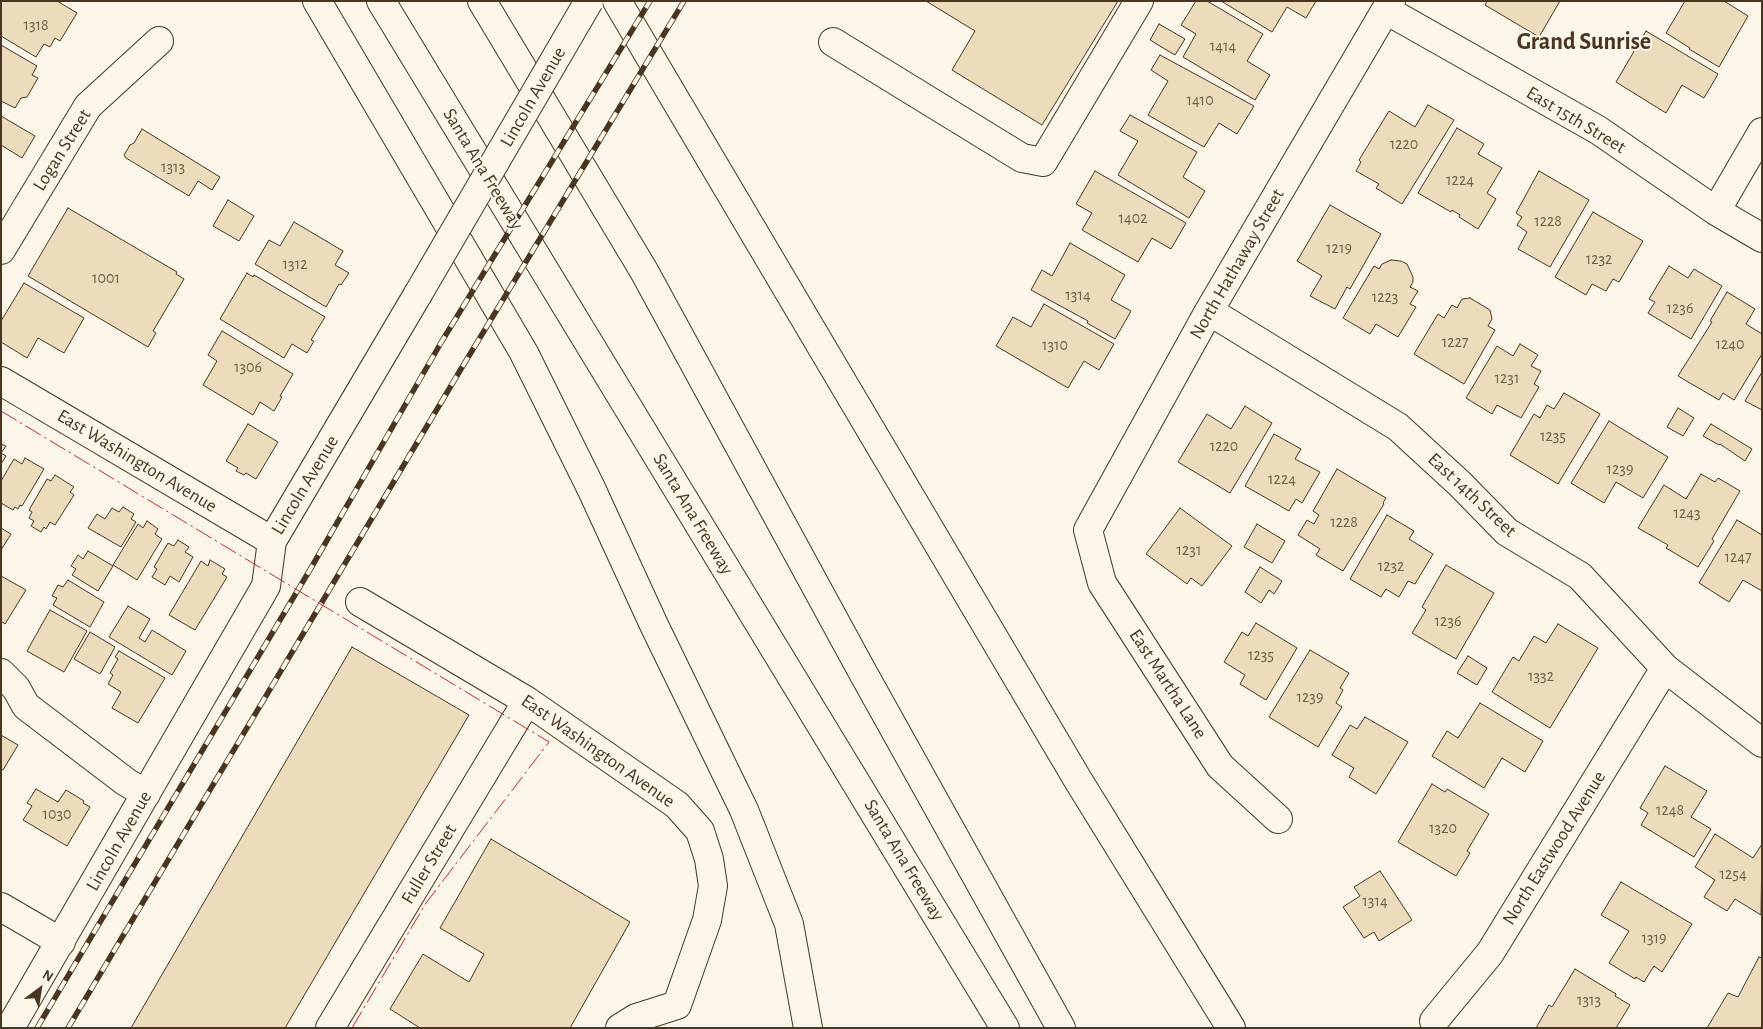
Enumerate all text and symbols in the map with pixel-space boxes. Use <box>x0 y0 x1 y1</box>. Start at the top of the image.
house number: 1318 <box>23 15 49 35</box>
district label: Grand Sunrise <box>1517 28 1651 56</box>
house number: 1414 <box>1210 36 1236 56</box>
street label: Lincoln Avenue <box>495 43 571 151</box>
street label: East 15th Street <box>1522 81 1630 159</box>
house number: 1410 <box>1186 90 1214 110</box>
street label: Santa Ana Freeway <box>438 104 528 234</box>
street label: Logan Street <box>28 105 96 195</box>
house number: 1220 <box>1390 134 1418 154</box>
house number: 1313 <box>161 157 185 177</box>
house number: 1224 <box>1446 170 1474 190</box>
street label: North Hathaway Street <box>1185 185 1289 343</box>
house number: 1402 <box>1119 208 1147 228</box>
house number: 1228 <box>1534 211 1562 231</box>
house number: 1219 <box>1326 238 1352 258</box>
house number: 1232 <box>1586 249 1612 269</box>
house number: 1312 <box>283 254 307 274</box>
house number: 1001 <box>92 268 120 288</box>
house number: 1314 <box>1065 285 1091 305</box>
house number: 1223 <box>1372 287 1398 307</box>
house number: 1236 <box>1667 298 1693 318</box>
house number: 1227 <box>1442 332 1468 352</box>
house number: 1240 <box>1716 334 1744 354</box>
house number: 1310 <box>1042 335 1068 355</box>
house number: 1306 <box>234 357 262 377</box>
house number: 1231 <box>1495 368 1519 388</box>
street label: East Washington Avenue <box>53 404 221 518</box>
house number: 1235 <box>1540 426 1566 446</box>
street label: Lincoln Avenue <box>266 431 344 539</box>
house number: 1220 <box>1210 436 1238 456</box>
street label: East 14th Street <box>1423 448 1521 542</box>
street label: Santa Ana Freeway <box>648 449 738 579</box>
house number: 1239 <box>1607 459 1633 479</box>
house number: 1224 <box>1268 469 1296 489</box>
house number: 1243 <box>1673 503 1701 523</box>
house number: 1228 <box>1330 512 1358 532</box>
house number: 1231 <box>1177 540 1201 560</box>
house number: 1247 <box>1724 547 1752 567</box>
house number: 1232 <box>1378 556 1404 576</box>
house number: 1236 <box>1435 611 1461 631</box>
street label: East Martha Lane <box>1124 625 1212 743</box>
house number: 1235 <box>1248 645 1274 665</box>
house number: 1332 <box>1528 666 1554 686</box>
house number: 1239 <box>1297 687 1323 707</box>
street label: East Washington Avenue <box>517 689 679 813</box>
street label: North Eastwood Avenue <box>1497 767 1611 929</box>
street label: Lincoln Avenue <box>81 787 157 895</box>
street label: Santa Ana Freeway <box>859 795 949 925</box>
house number: 1248 <box>1656 800 1684 820</box>
house number: 1030 <box>43 804 71 824</box>
house number: 1320 <box>1429 818 1457 838</box>
street label: Fuller Street <box>396 820 462 908</box>
house number: 1254 <box>1719 864 1747 884</box>
house number: 1314 <box>1362 891 1388 911</box>
house number: 1319 <box>1641 928 1667 948</box>
north arrow <box>15 964 65 1014</box>
text: N <box>40 968 55 985</box>
house number: 1313 <box>1577 990 1601 1010</box>

